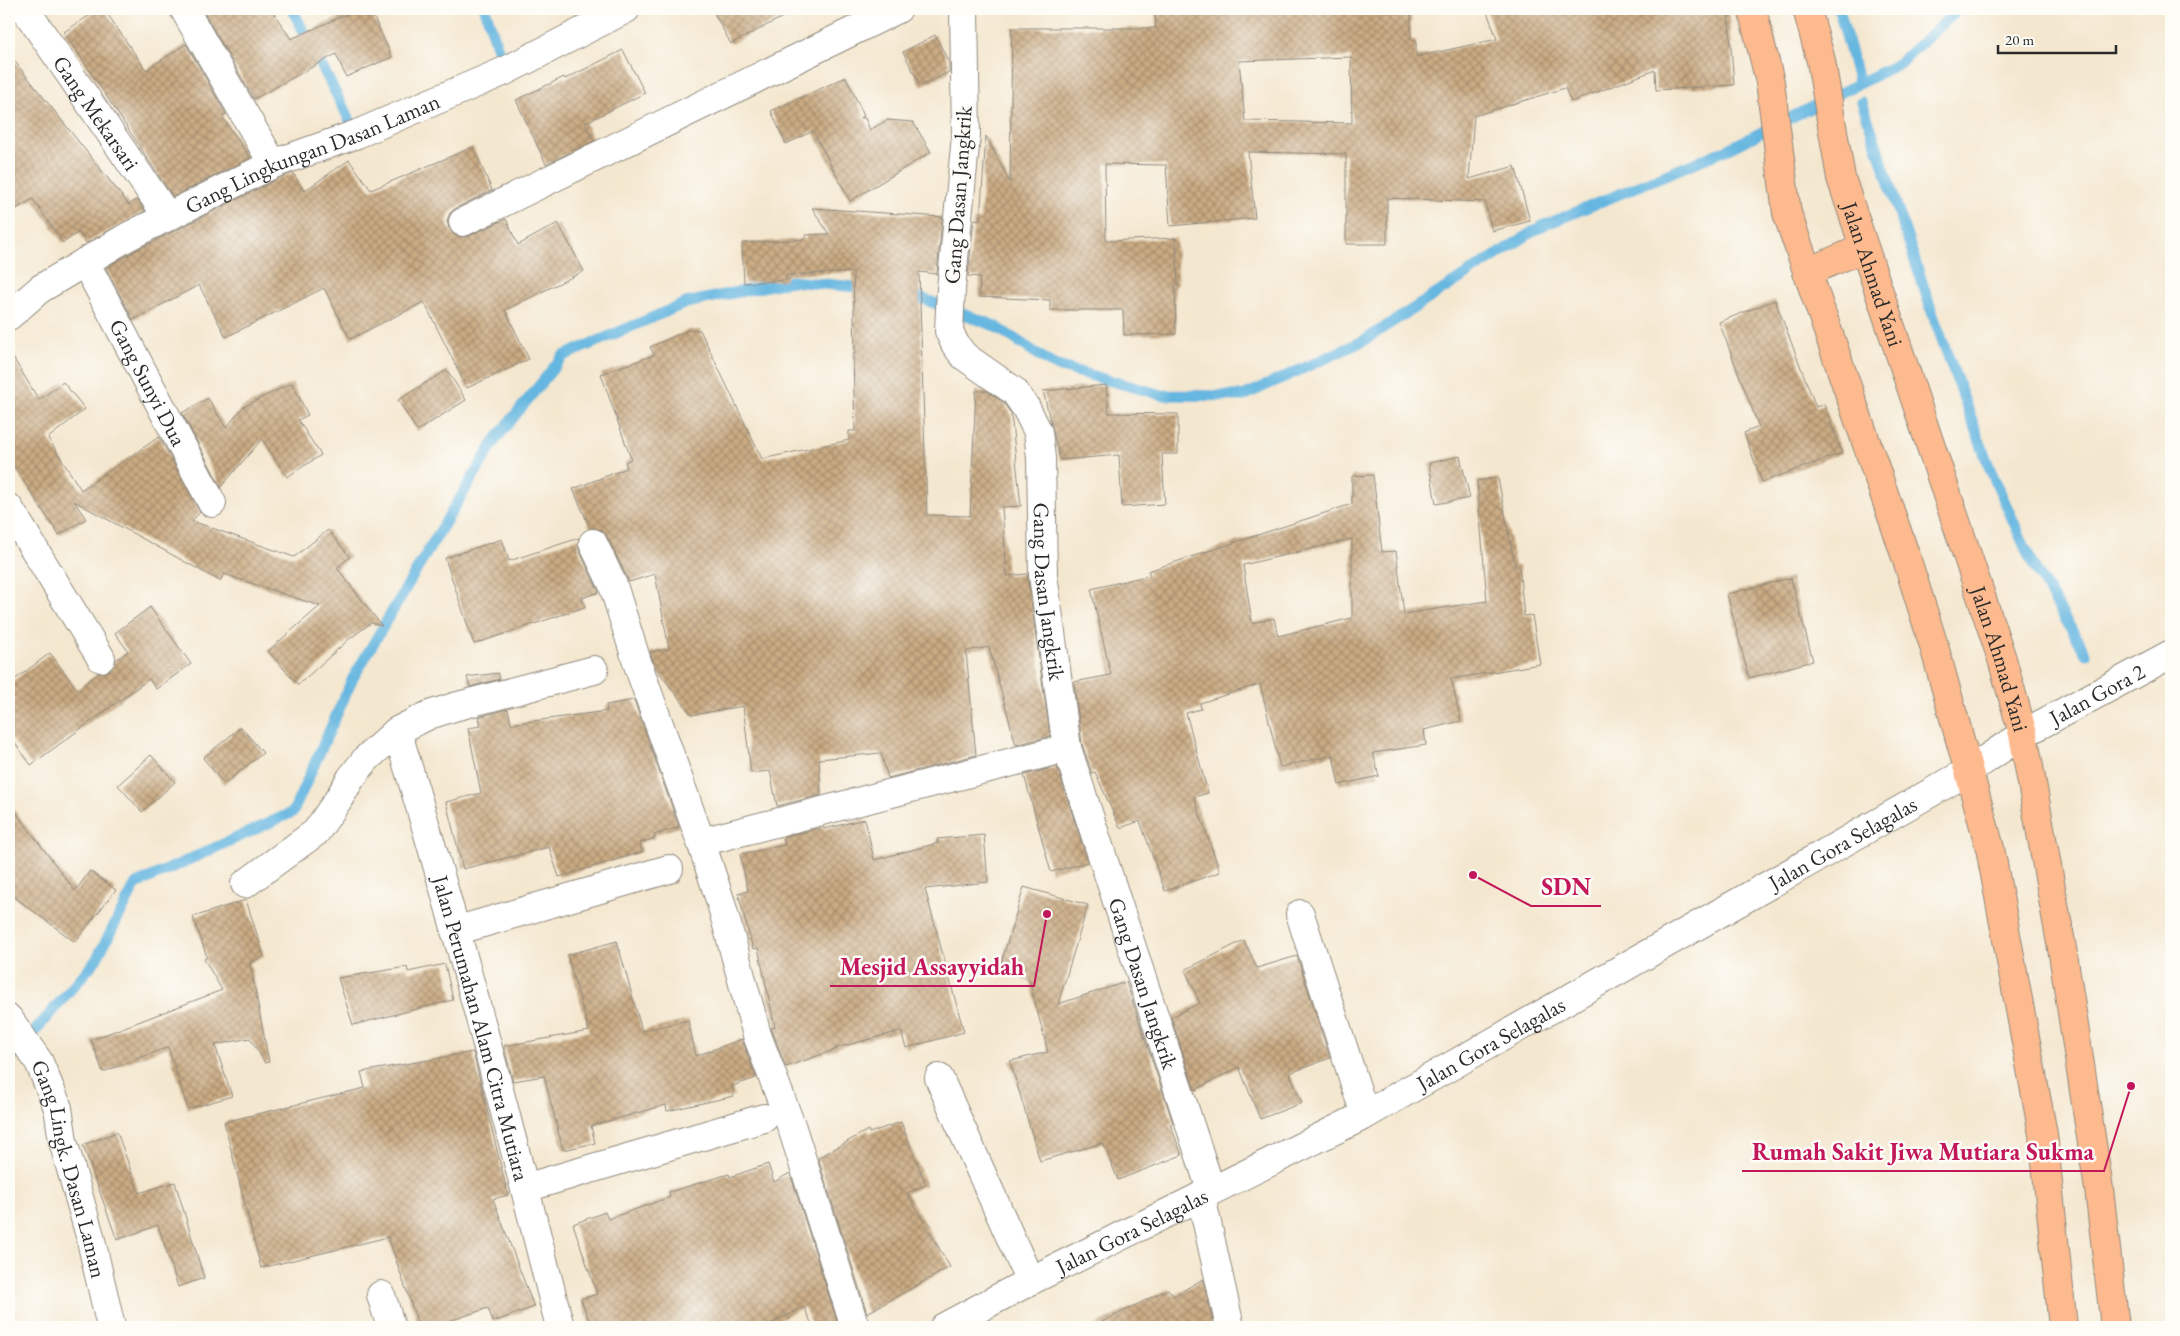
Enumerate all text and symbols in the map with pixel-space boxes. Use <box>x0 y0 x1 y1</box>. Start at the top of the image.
scale bar <box>1998 22 2115 54</box>
text: 20 m <box>2005 30 2034 49</box>
street label: Gang Mekarsari <box>47 50 146 176</box>
street label: Gang Lingkungan Dasan Laman <box>180 86 444 220</box>
street label: Gang Dasan Jangkrik <box>937 104 979 285</box>
street label: Jalan Ahmad Yani <box>1835 196 1911 350</box>
street label: Gang Sunyi Dua <box>103 314 194 451</box>
street label: Gang Dasan Jangkrik <box>1027 502 1072 683</box>
street label: Jalan Ahmad Yani <box>1963 580 2036 735</box>
street label: Jalan Gora 2 <box>2042 656 2150 733</box>
street label: Jalan Gora Selagalas <box>1761 789 1922 898</box>
callout: SDN <box>1531 867 1601 906</box>
street label: Jalan Perumahan Alam Citra Mutiara <box>426 870 537 1184</box>
text: SDN <box>1541 871 1591 902</box>
street label: Gang Dasan Jangkrik <box>1102 894 1185 1073</box>
callout: Mesjid Assayyidah <box>830 947 1034 986</box>
text: Mesjid Assayyidah <box>840 951 1025 983</box>
street label: Jalan Gora Selagalas <box>1409 990 1570 1098</box>
street label: Gang Lingk. Dasan Laman <box>25 1055 114 1281</box>
callout: Rumah Sakit Jiwa Mutiara Sukma <box>1742 1132 2104 1171</box>
text: Rumah Sakit Jiwa Mutiara Sukma <box>1752 1136 2095 1167</box>
street label: Jalan Gora Selagalas <box>1049 1181 1213 1281</box>

